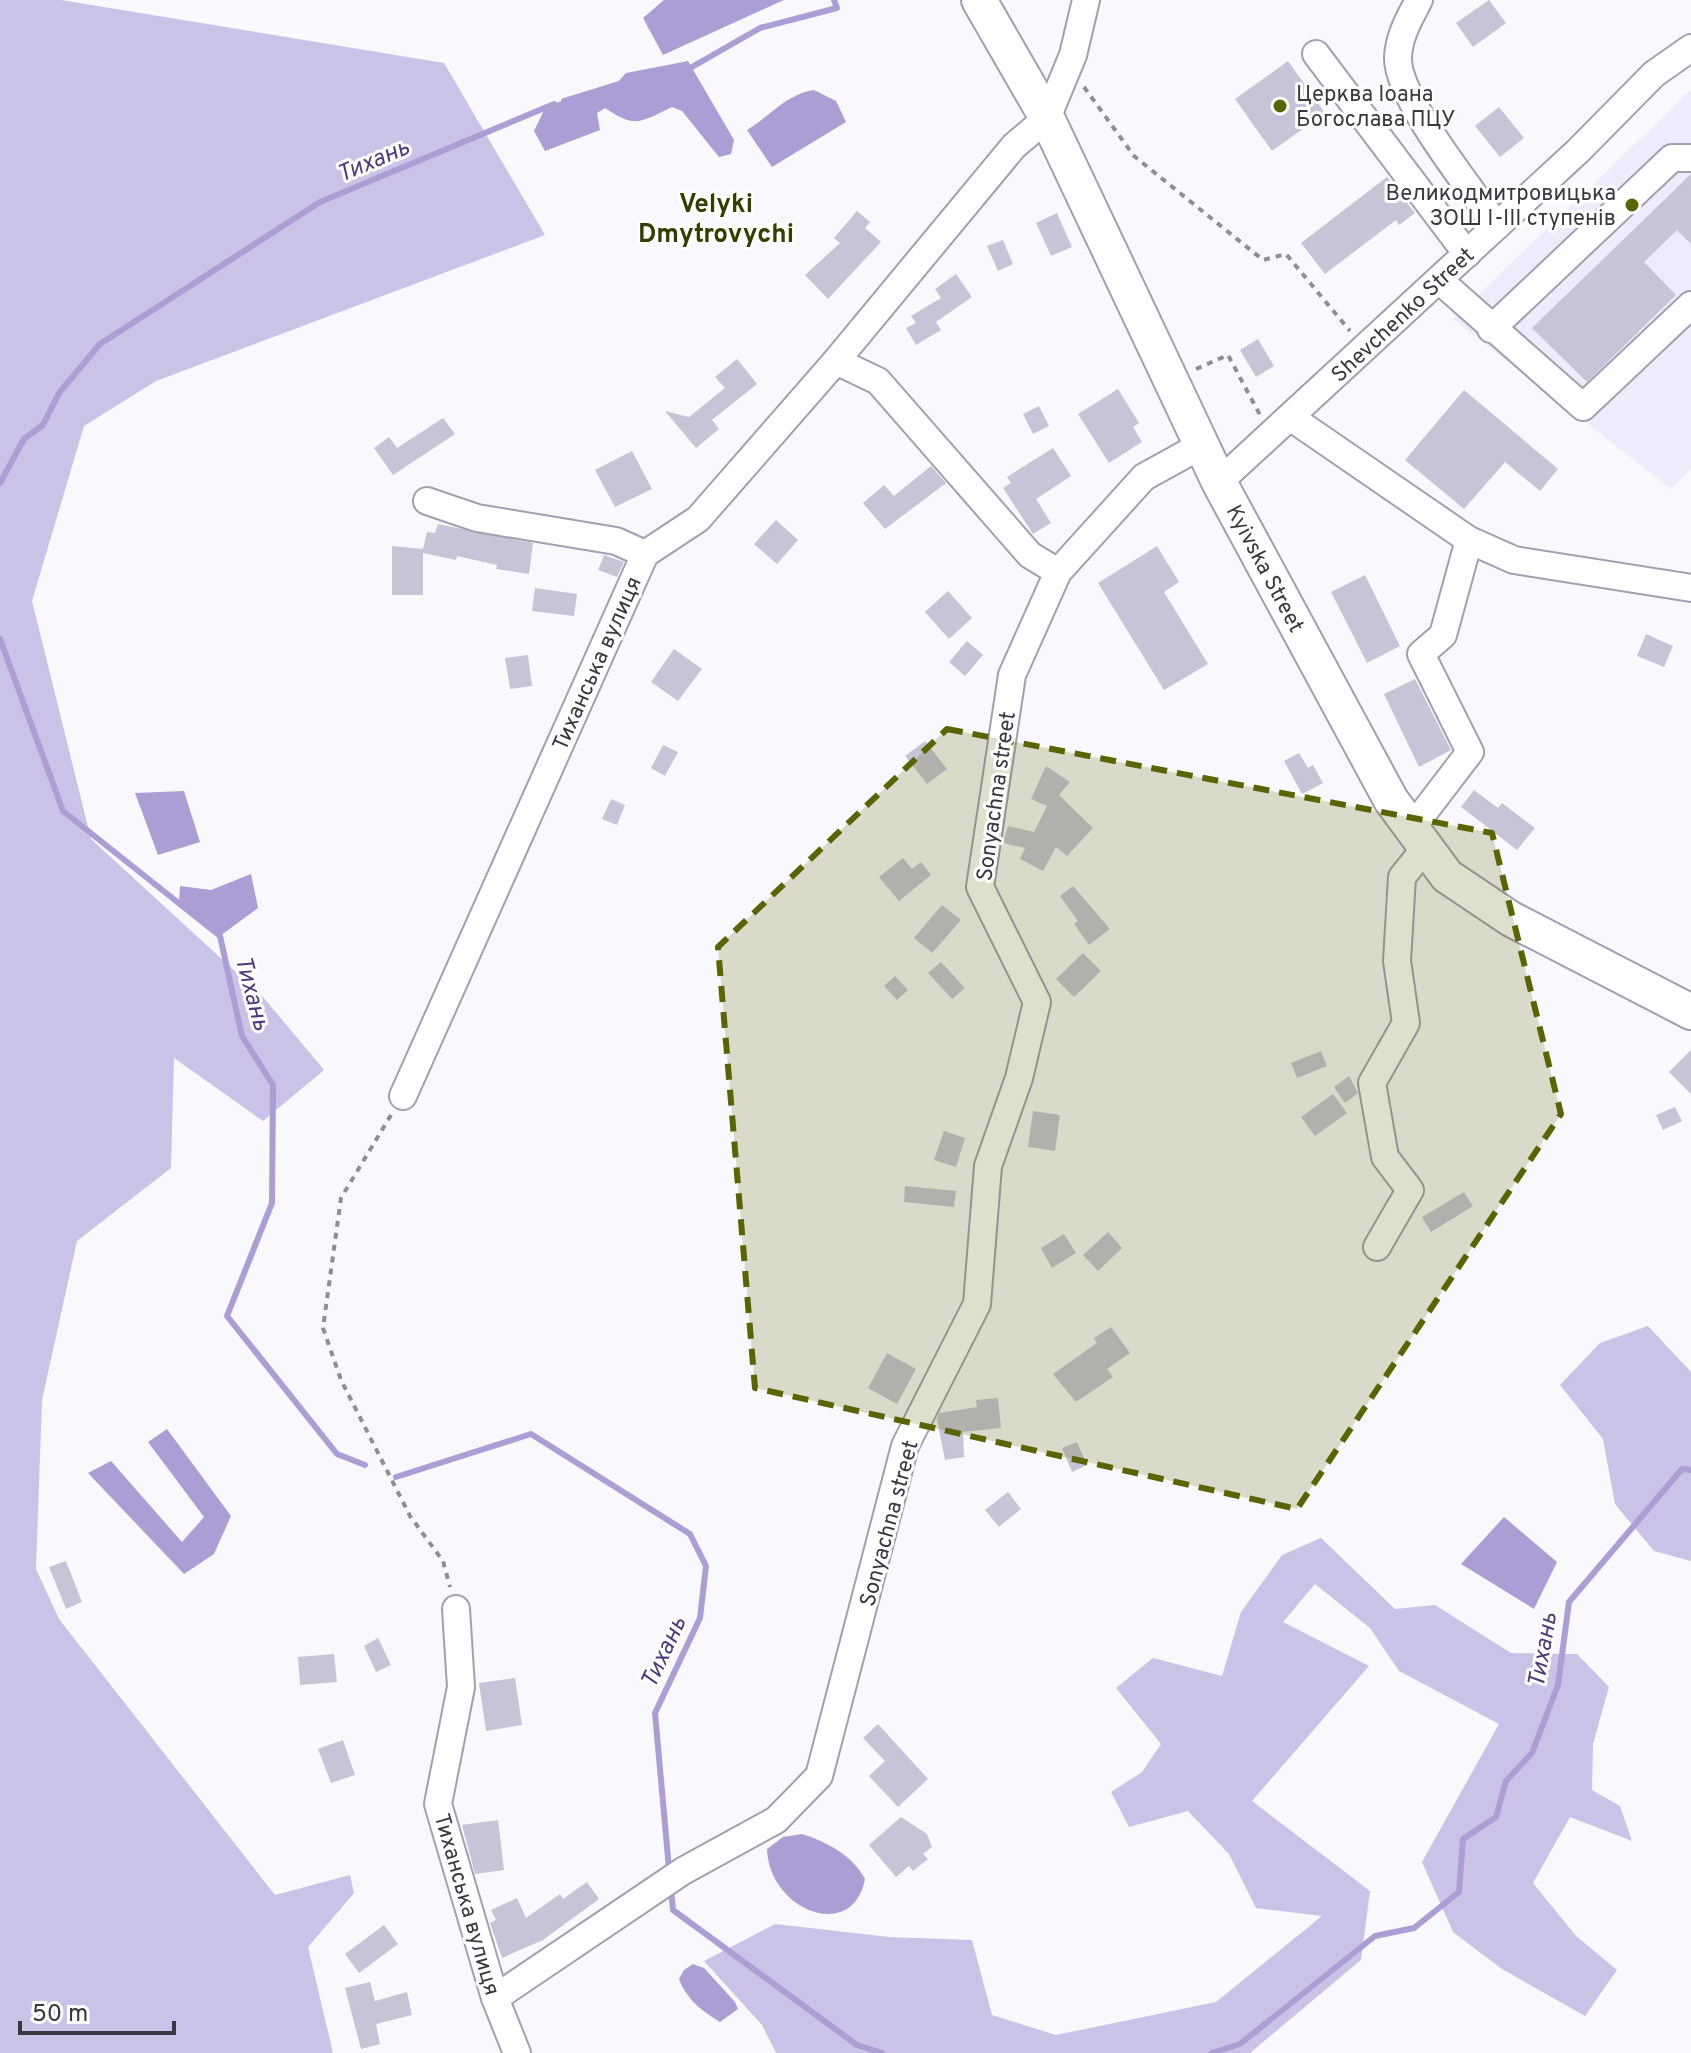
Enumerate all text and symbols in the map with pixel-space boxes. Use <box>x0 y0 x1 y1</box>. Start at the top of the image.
place label: Церква Іоана Богослава ПЦУ <box>1296 82 1456 134</box>
marker: Церква Іоана Богослава ПЦУ <box>1271 97 1289 115</box>
water label: Тихань <box>333 133 415 191</box>
place label: Великодмитровицька ЗОШ І-ІІІ ступенів <box>1386 181 1616 233</box>
district label: Velyki Dmytrovychi <box>638 189 794 252</box>
marker: Великодмитровицька ЗОШ І-ІІІ ступенів <box>1623 196 1641 214</box>
street label: Shevchenko Street <box>1327 243 1481 389</box>
street label: Kyivska Street <box>1219 501 1309 638</box>
street label: Тиханська вулиця <box>548 573 649 755</box>
street label: Sonyachna street <box>972 710 1023 883</box>
water label: Тихань <box>227 953 275 1034</box>
street label: Sonyachna street <box>855 1438 926 1610</box>
water label: Тихань <box>1523 1610 1565 1690</box>
water label: Тихань <box>635 1612 694 1694</box>
street label: Тиханська вулиця <box>427 1811 504 1999</box>
scale bar <box>20 1985 174 2035</box>
text: 50 m <box>32 2000 88 2030</box>

